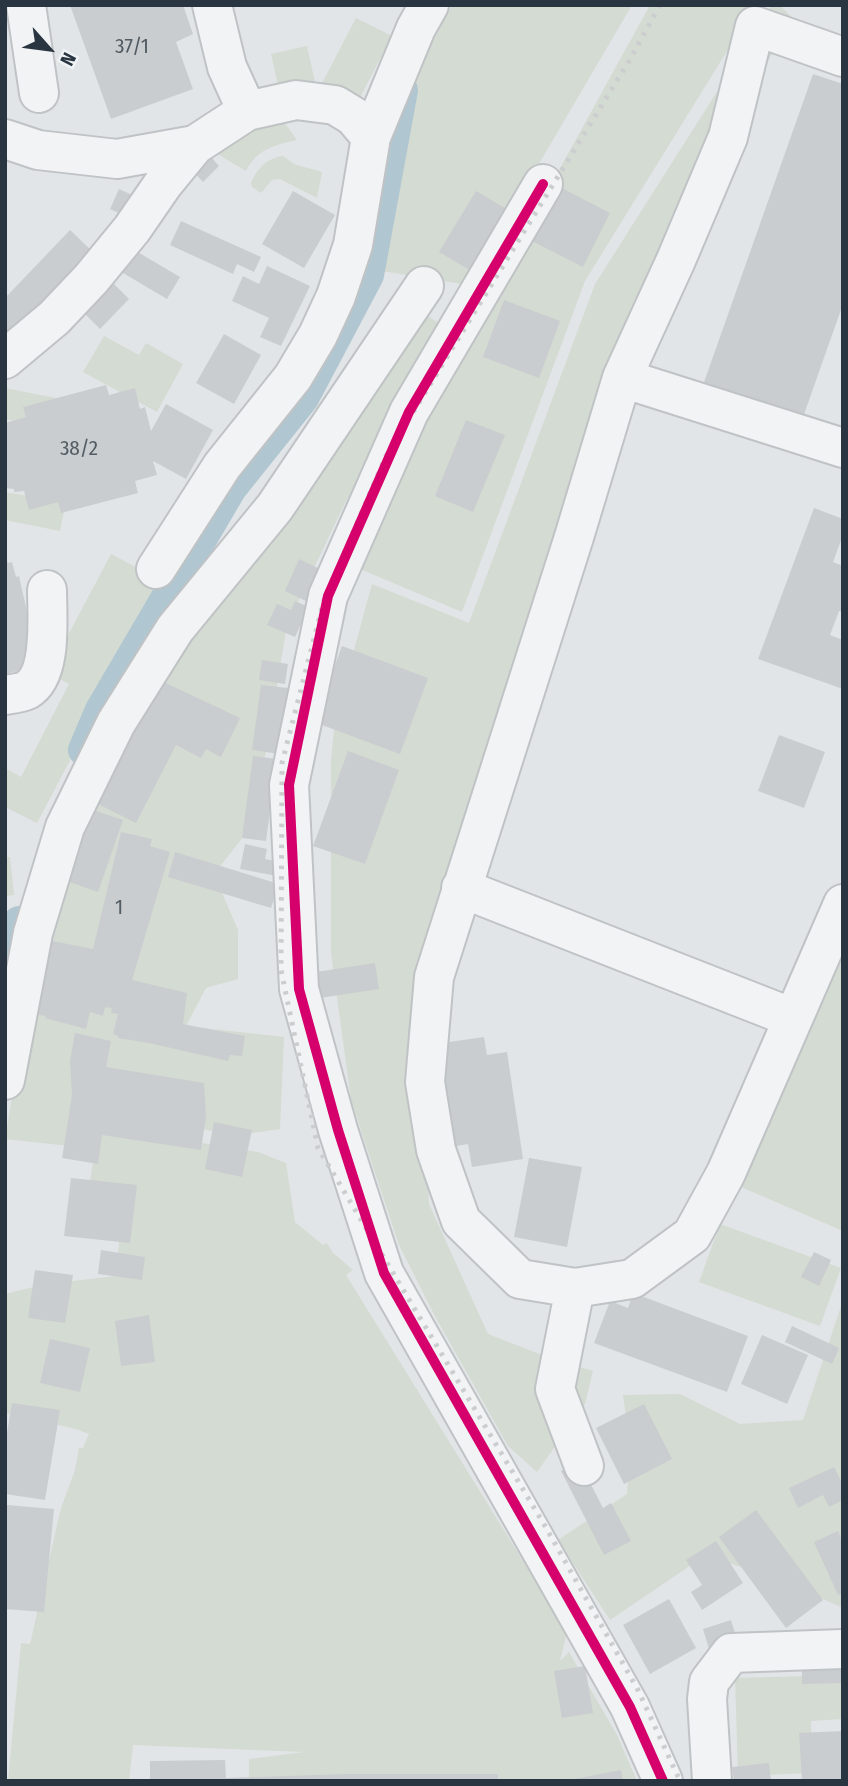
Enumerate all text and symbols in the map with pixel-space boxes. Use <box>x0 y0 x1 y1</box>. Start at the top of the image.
north arrow <box>14 14 84 84</box>
house number: 37/1 <box>115 34 149 60</box>
text: N <box>55 49 81 70</box>
house number: 38/2 <box>60 436 98 462</box>
house number: 1 <box>115 895 123 921</box>

